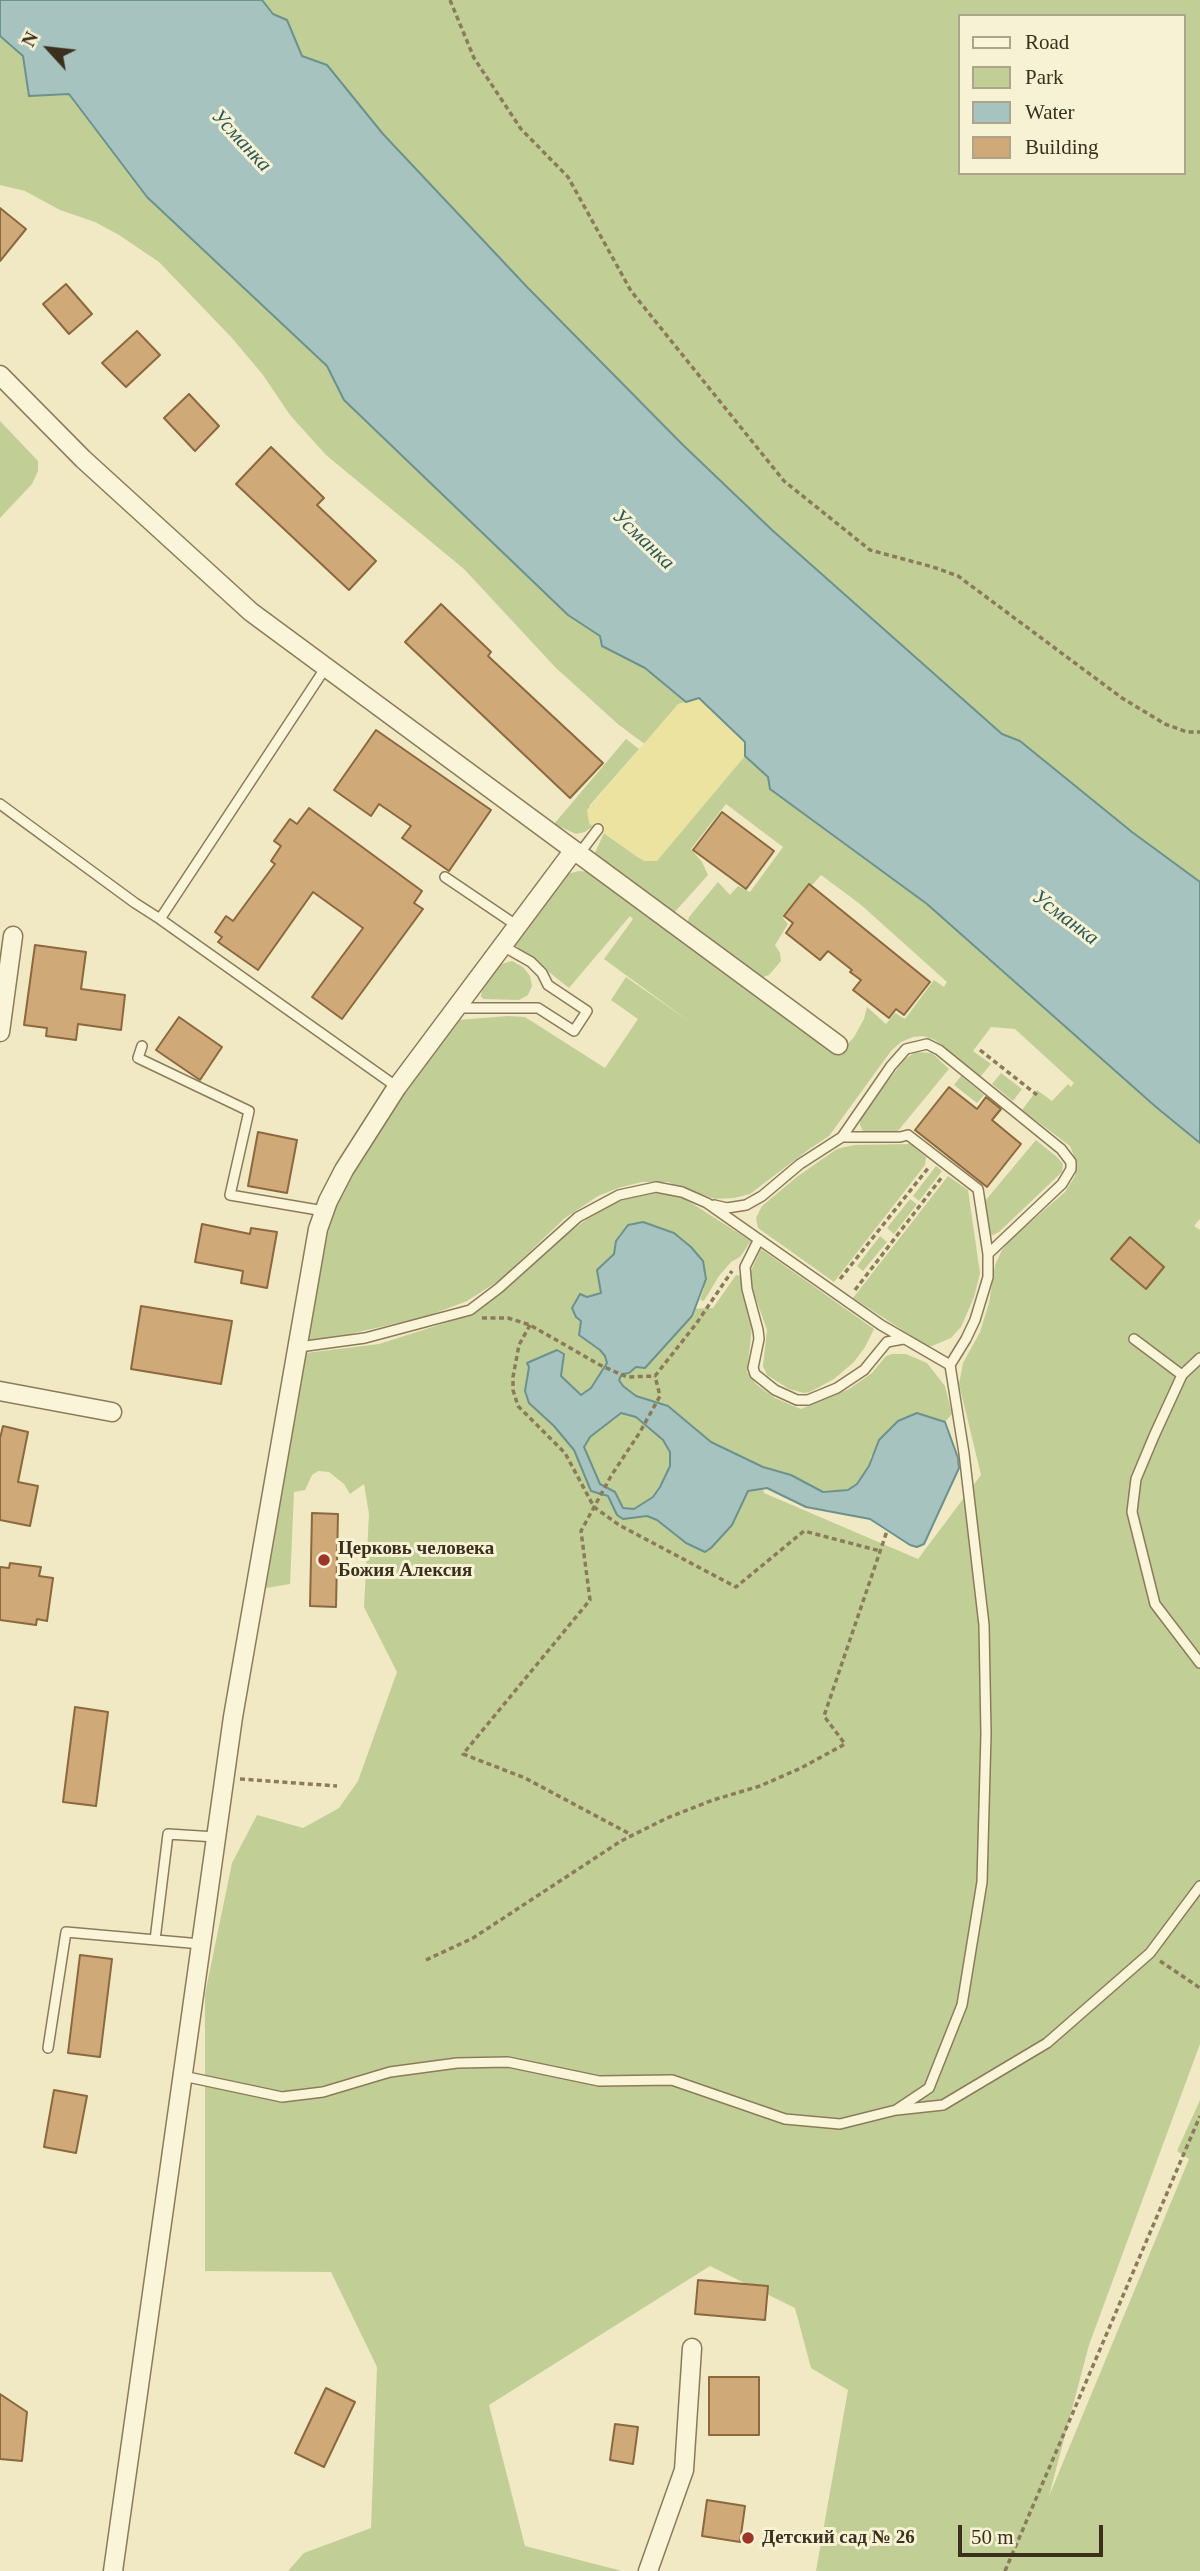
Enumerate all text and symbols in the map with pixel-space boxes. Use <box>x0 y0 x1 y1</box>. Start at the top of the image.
north arrow <box>14 14 84 84</box>
legend <box>958 14 1186 175</box>
text: N <box>17 28 42 50</box>
text: Road <box>1025 30 1069 54</box>
text: Park <box>1025 65 1064 89</box>
text: Water <box>1025 100 1075 124</box>
water label: Усманка <box>206 104 276 178</box>
text: Building <box>1025 135 1099 159</box>
water label: Усманка <box>607 504 679 576</box>
water label: Усманка <box>1027 885 1103 951</box>
place label: Церковь человека Божия Алексия <box>338 1538 494 1582</box>
marker: Церковь человека Божия Алексия <box>316 1552 332 1568</box>
scale bar <box>962 2512 1107 2556</box>
text: 50 m <box>971 2525 1014 2549</box>
place label: Детский сад № 26 <box>762 2527 915 2549</box>
marker: Детский сад № 26 <box>740 2530 756 2546</box>

